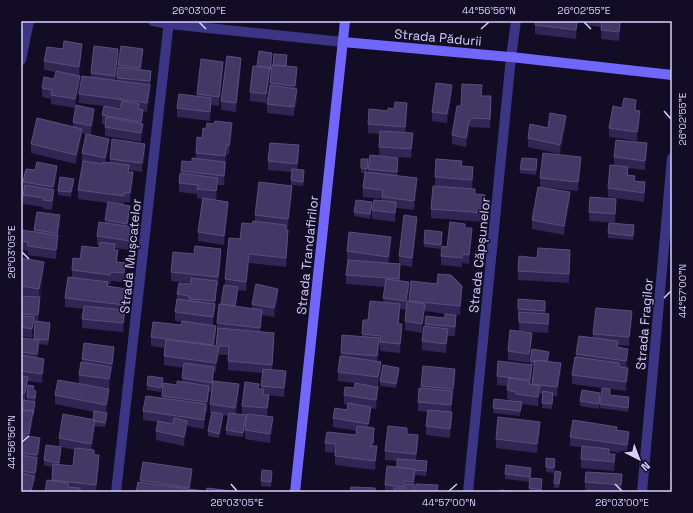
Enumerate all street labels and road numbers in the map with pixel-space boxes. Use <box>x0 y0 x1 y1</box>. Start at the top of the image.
street label: Strada Pădurii <box>394 25 482 50</box>
street label: Strada Trandafirilor <box>293 194 322 316</box>
street label: Strada Căpșunelor <box>465 196 494 314</box>
street label: Strada Mușcatelor <box>116 198 145 314</box>
street label: Strada Fragilor <box>632 278 657 371</box>

